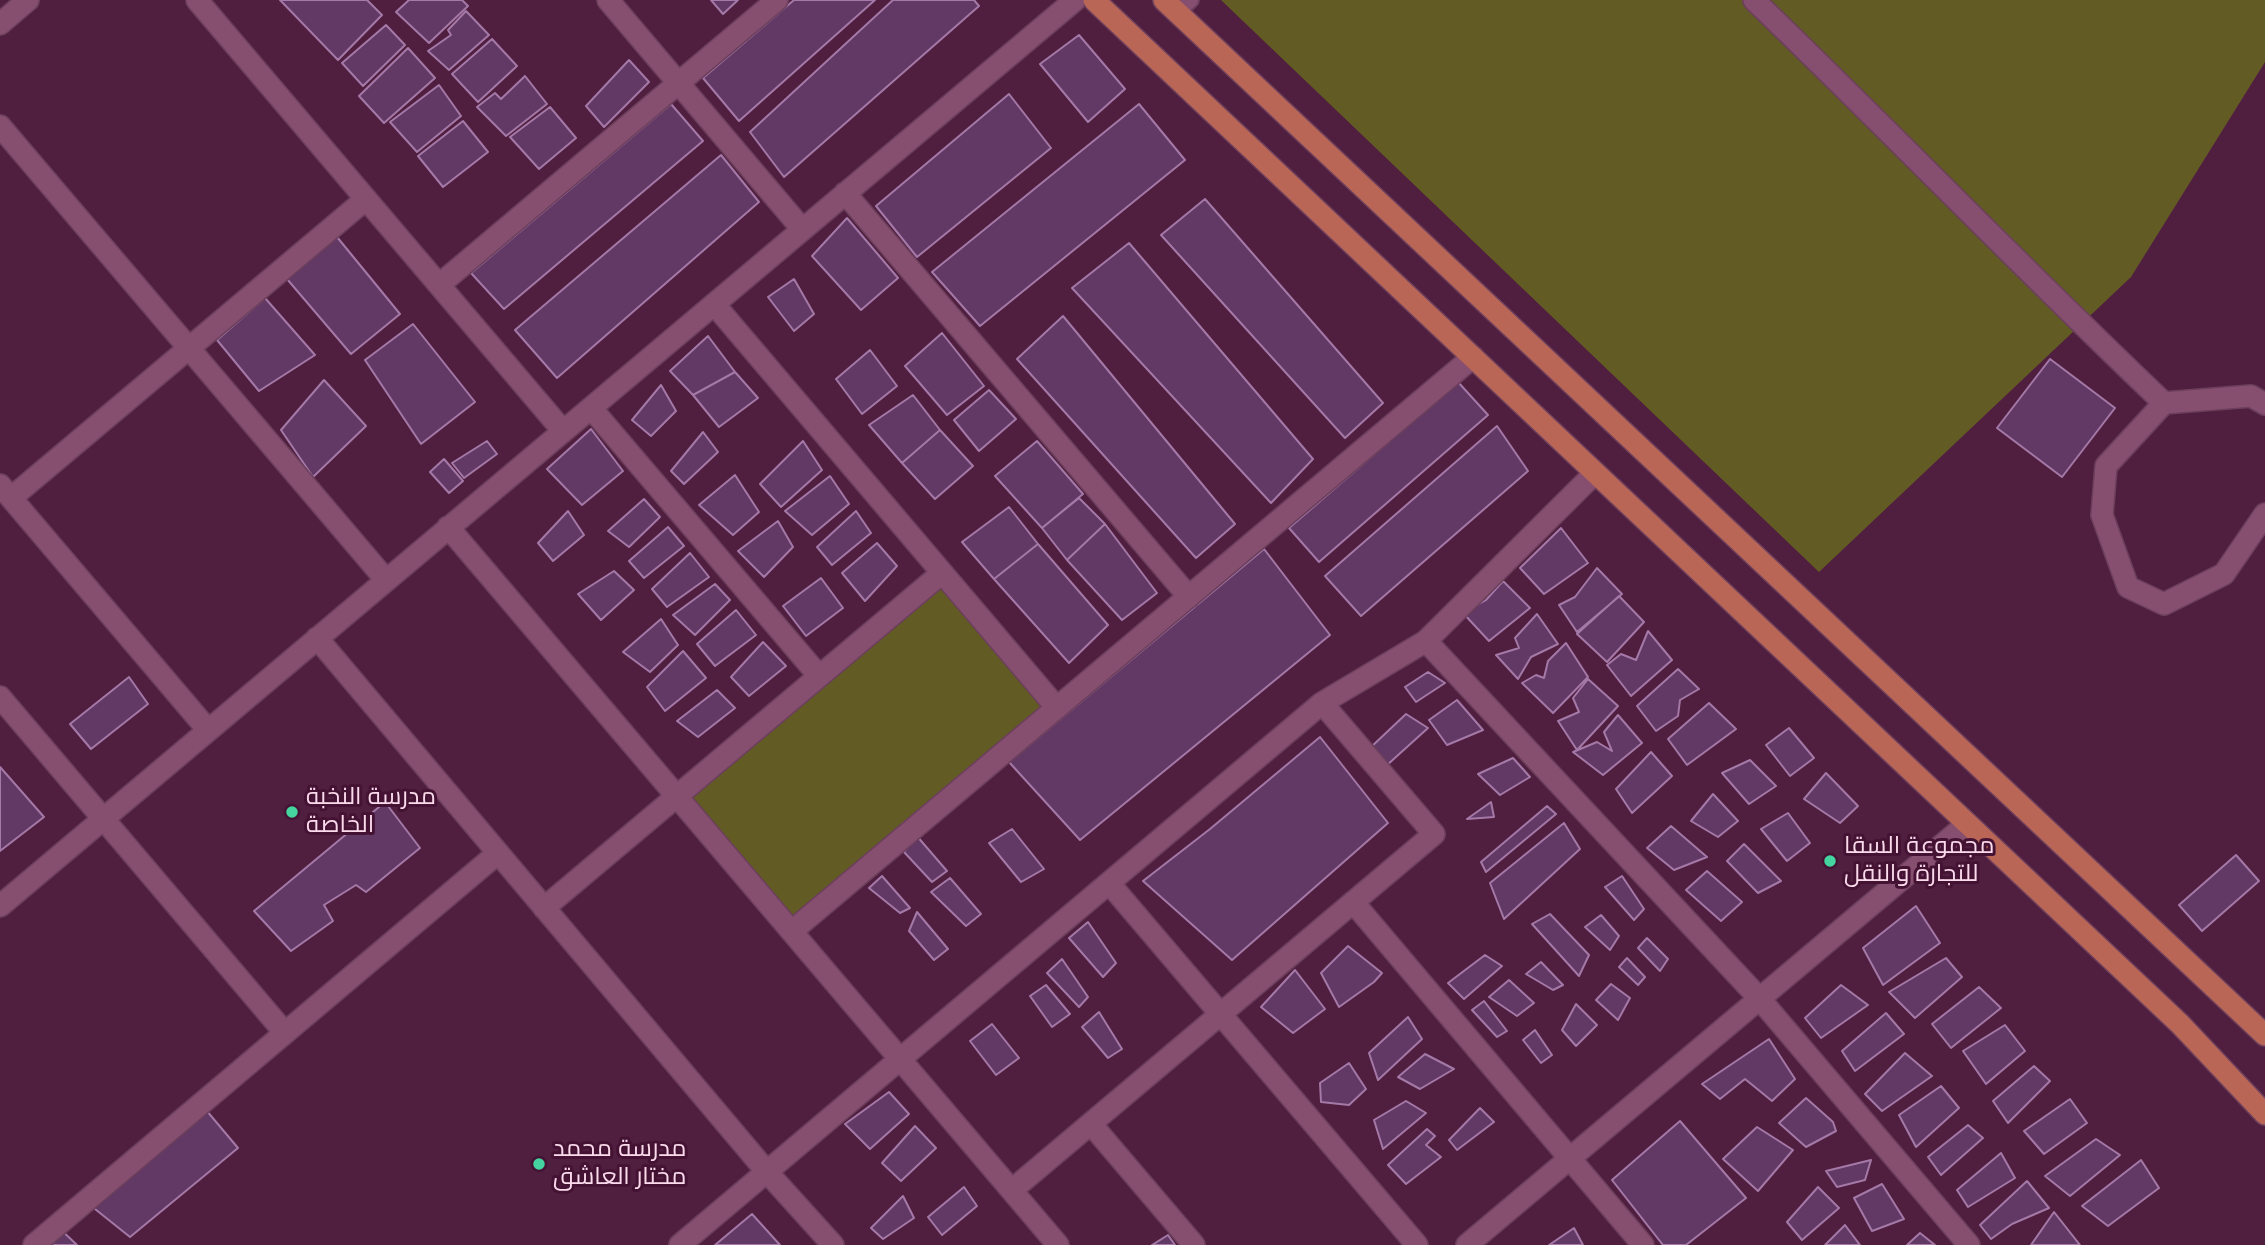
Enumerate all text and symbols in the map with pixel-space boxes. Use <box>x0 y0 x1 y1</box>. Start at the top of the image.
place label: مدرسة النخبة الخاصة <box>306 784 436 840</box>
marker: مدرسة النخبة الخاصة <box>284 804 300 820</box>
place label: مجموعة السقا للتجارة والنقل <box>1844 833 1994 889</box>
marker: مجموعة السقا للتجارة والنقل <box>1822 853 1838 869</box>
place label: مدرسة محمد مختار العاشق <box>553 1136 686 1192</box>
marker: مدرسة محمد مختار العاشق <box>531 1156 547 1172</box>

